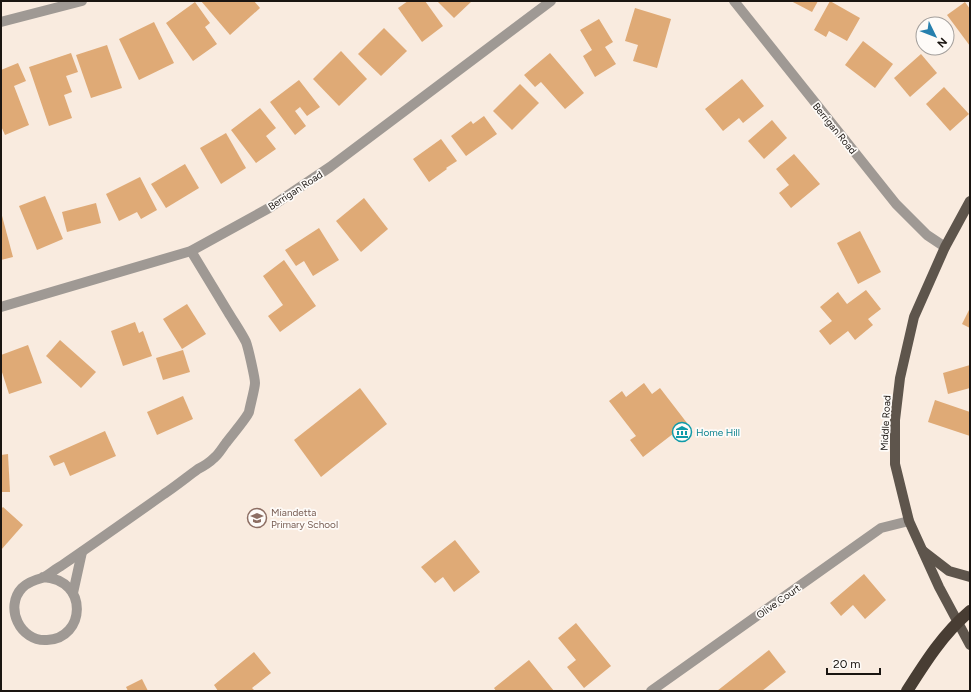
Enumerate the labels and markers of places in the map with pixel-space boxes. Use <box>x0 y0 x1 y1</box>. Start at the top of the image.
museum icon: Home Hill <box>671 421 693 443</box>
place label: Home Hill <box>696 426 740 439</box>
place label: Miandetta Primary School <box>271 506 338 531</box>
school or university icon: Miandetta Primary School <box>246 507 268 529</box>

